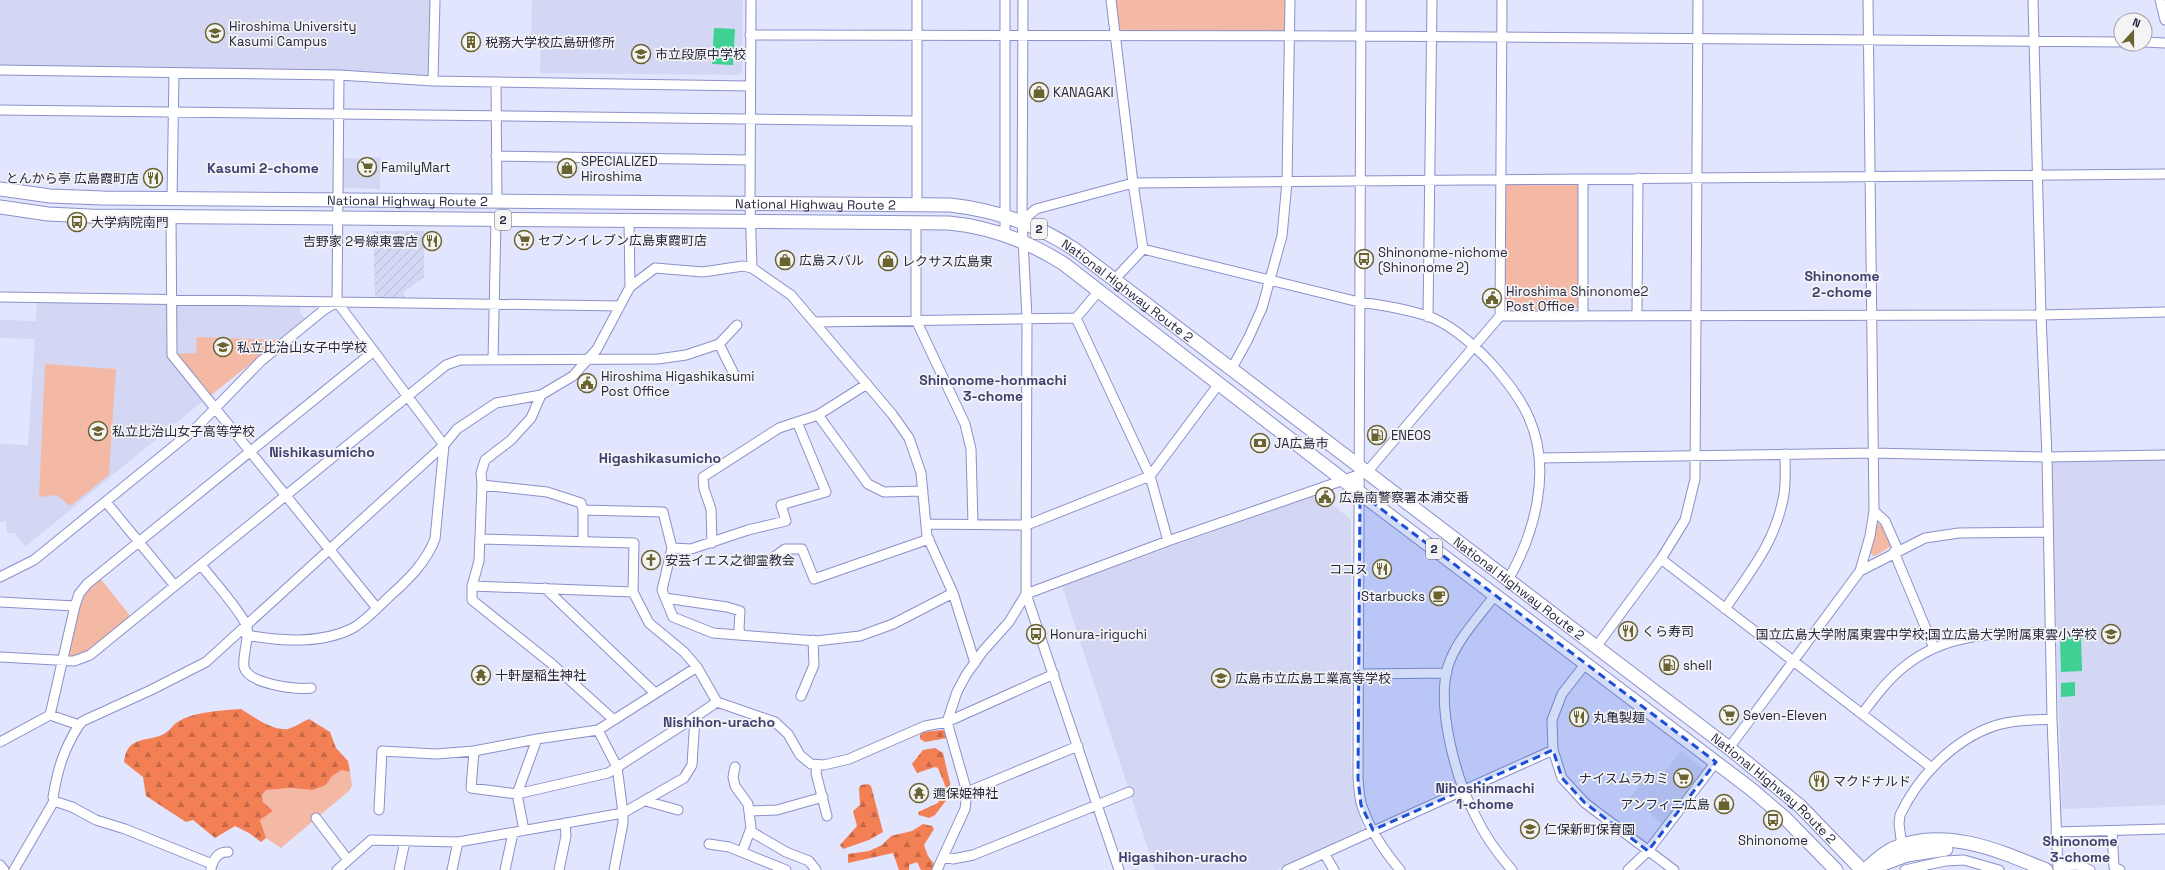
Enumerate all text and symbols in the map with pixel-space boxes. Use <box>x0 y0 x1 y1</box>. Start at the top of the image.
north arrow <box>2113 12 2153 52</box>
text: N <box>2131 15 2143 31</box>
place label: Hiroshima University Kasumi Campus <box>229 18 356 50</box>
school or university icon: Hiroshima University Kasumi Campus <box>204 22 226 44</box>
building icon: 税務大学校広島研修所 <box>460 31 482 53</box>
place label: 税務大学校広島研修所 <box>485 34 615 51</box>
school or university icon: 市立段原中学校 <box>630 43 652 65</box>
place label: 市立段原中学校 <box>655 46 746 63</box>
shop icon: KANAGAKI <box>1028 81 1050 103</box>
place label: KANAGAKI <box>1053 84 1114 101</box>
place label: SPECIALIZED Hiroshima <box>581 153 658 185</box>
supermarket icon: FamilyMart <box>356 156 378 178</box>
shop icon: SPECIALIZED Hiroshima <box>556 157 578 179</box>
district label: Kasumi 2-chome <box>207 159 319 177</box>
place label: FamilyMart <box>381 159 451 176</box>
restaurant icon: とんから亭 広島霞町店 <box>142 167 164 189</box>
place label: とんから亭 広島霞町店 <box>6 170 139 187</box>
street label: National Highway Route 2 <box>327 192 488 210</box>
street label: National Highway Route 2 <box>735 195 896 214</box>
road number: 2 <box>495 210 511 230</box>
bus stop icon: 大学病院南門 <box>66 211 88 233</box>
place label: 大学病院南門 <box>91 214 169 231</box>
road number: 2 <box>1031 219 1047 239</box>
supermarket icon: セブンイレブン広島東霞町店 <box>513 229 535 251</box>
restaurant icon: 吉野家 2号線東雲店 <box>421 230 443 252</box>
place label: セブンイレブン広島東霞町店 <box>538 232 707 249</box>
place label: 吉野家 2号線東雲店 <box>303 233 418 250</box>
street label: National Highway Route 2 <box>1058 235 1197 346</box>
place label: Shinonome-nichome (Shinonome 2) <box>1378 244 1508 276</box>
bus stop icon: Shinonome-nichome (Shinonome 2) <box>1353 248 1375 270</box>
shop icon: 広島スバル <box>774 249 796 271</box>
shop icon: レクサス広島東 <box>877 250 899 272</box>
place label: 広島スバル <box>799 252 864 269</box>
place label: レクサス広島東 <box>902 253 993 270</box>
district label: Shinonome 2-chome <box>1804 267 1880 301</box>
place label: Hiroshima Shinonome2 Post Office <box>1506 283 1648 315</box>
public building icon: Hiroshima Shinonome2 Post Office <box>1481 287 1503 309</box>
school or university icon: 私立比治山女子中学校 <box>212 336 234 358</box>
place label: 私立比治山女子中学校 <box>237 339 367 356</box>
place label: Hiroshima Higashikasumi Post Office <box>601 368 754 400</box>
district label: Shinonome-honmachi 3-chome <box>919 371 1067 405</box>
public building icon: Hiroshima Higashikasumi Post Office <box>576 372 598 394</box>
school or university icon: 私立比治山女子高等学校 <box>87 420 109 442</box>
place label: 私立比治山女子高等学校 <box>112 423 255 440</box>
fuel station icon: ENEOS <box>1366 424 1388 446</box>
place label: ENEOS <box>1391 427 1431 444</box>
bank icon: JA広島市 <box>1249 432 1271 454</box>
place label: JA広島市 <box>1274 435 1329 452</box>
district label: Nishikasumicho <box>269 443 375 461</box>
district label: Higashikasumicho <box>599 449 721 467</box>
public building icon: 広島南警察署本浦交番 <box>1314 486 1336 508</box>
place label: 広島南警察署本浦交番 <box>1339 489 1469 506</box>
street label: National Highway Route 2 <box>1450 533 1588 644</box>
road number: 2 <box>1426 539 1442 559</box>
church icon: 安芸イエス之御霊教会 <box>640 549 662 571</box>
place label: 安芸イエス之御霊教会 <box>665 552 795 569</box>
restaurant icon: ココス <box>1371 558 1393 580</box>
place label: ココス <box>1329 561 1368 578</box>
cafe icon: Starbucks <box>1428 585 1450 607</box>
place label: Starbucks <box>1361 588 1425 605</box>
restaurant icon: くら寿司 <box>1617 620 1639 642</box>
bus stop icon: Honura-iriguchi <box>1025 623 1047 645</box>
place label: くら寿司 <box>1642 623 1694 640</box>
school or university icon: 国立広島大学附属東雲中学校;国立広島大学附属東雲小学校 <box>2100 623 2122 645</box>
place label: Honura-iriguchi <box>1050 626 1147 643</box>
place label: 国立広島大学附属東雲中学校;国立広島大学附属東雲小学校 <box>1756 626 2097 643</box>
fuel station icon: shell <box>1658 654 1680 676</box>
place label: shell <box>1683 657 1712 674</box>
temple icon: 十軒屋稲生神社 <box>470 664 492 686</box>
place label: 十軒屋稲生神社 <box>495 667 586 684</box>
school or university icon: 広島市立広島工業高等学校 <box>1210 667 1232 689</box>
place label: 広島市立広島工業高等学校 <box>1235 670 1391 687</box>
supermarket icon: Seven-Eleven <box>1718 704 1740 726</box>
restaurant icon: 丸亀製麺 <box>1568 706 1590 728</box>
place label: Seven-Eleven <box>1743 707 1827 724</box>
place label: 丸亀製麺 <box>1593 709 1645 726</box>
district label: Nishihon-uracho <box>663 713 775 731</box>
street label: National Highway Route 2 <box>1708 729 1840 847</box>
supermarket icon: ナイスムラカミ <box>1672 767 1694 789</box>
place label: ナイスムラカミ <box>1579 770 1669 787</box>
restaurant icon: マクドナルド <box>1808 770 1830 792</box>
place label: マクドナルド <box>1833 773 1911 790</box>
district label: Nihoshinmachi 1-chome <box>1435 779 1535 813</box>
temple icon: 邇保姫神社 <box>908 782 930 804</box>
place label: 邇保姫神社 <box>933 785 998 802</box>
shop icon: アンフィニ広島 <box>1713 793 1735 815</box>
place label: アンフィニ広島 <box>1620 796 1710 813</box>
bus stop icon: Shinonome <box>1762 809 1784 831</box>
school or university icon: 仁保新町保育園 <box>1519 818 1541 840</box>
place label: 仁保新町保育園 <box>1544 821 1635 838</box>
place label: Shinonome <box>1738 832 1808 849</box>
district label: Shinonome 3-chome <box>2042 832 2118 866</box>
district label: Higashihon-uracho <box>1119 848 1247 866</box>

